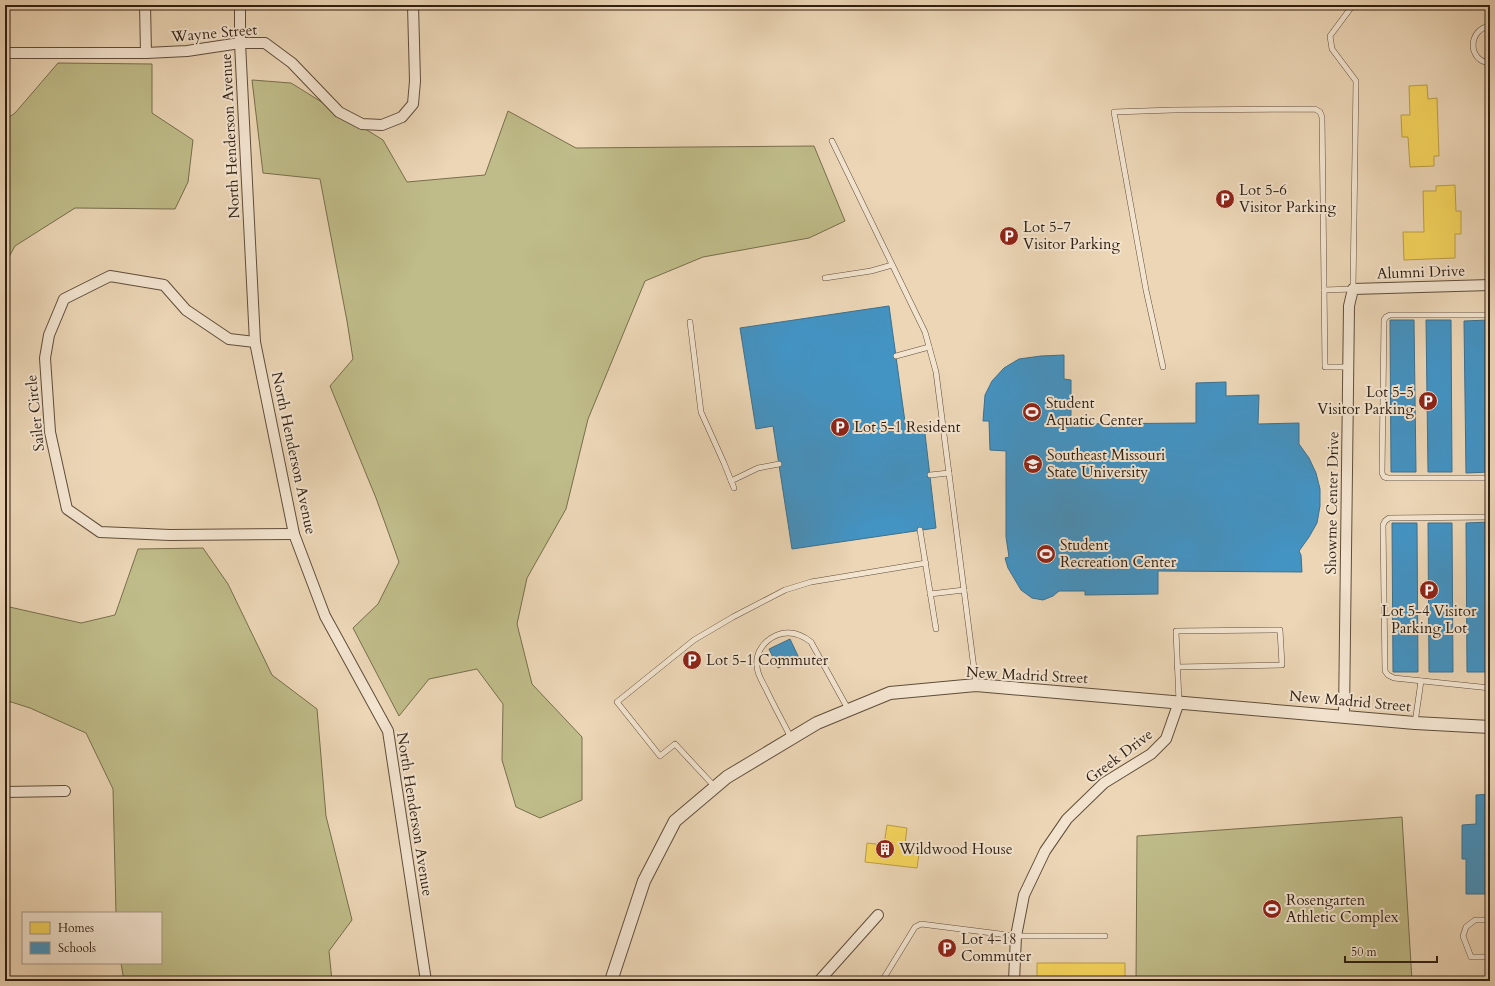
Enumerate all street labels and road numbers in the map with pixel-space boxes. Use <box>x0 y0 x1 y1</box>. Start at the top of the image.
street label: Wayne Street <box>169 19 258 47</box>
street label: North Henderson Avenue <box>216 52 244 219</box>
street label: Alumni Drive <box>1376 260 1466 284</box>
street label: North Henderson Avenue <box>267 370 321 536</box>
street label: Sailer Circle <box>21 374 49 452</box>
street label: Showme Center Drive <box>1321 431 1343 575</box>
street label: New Madrid Street <box>966 662 1089 688</box>
street label: New Madrid Street <box>1288 686 1412 716</box>
street label: Greek Drive <box>1081 724 1157 788</box>
street label: North Henderson Avenue <box>392 731 438 898</box>

